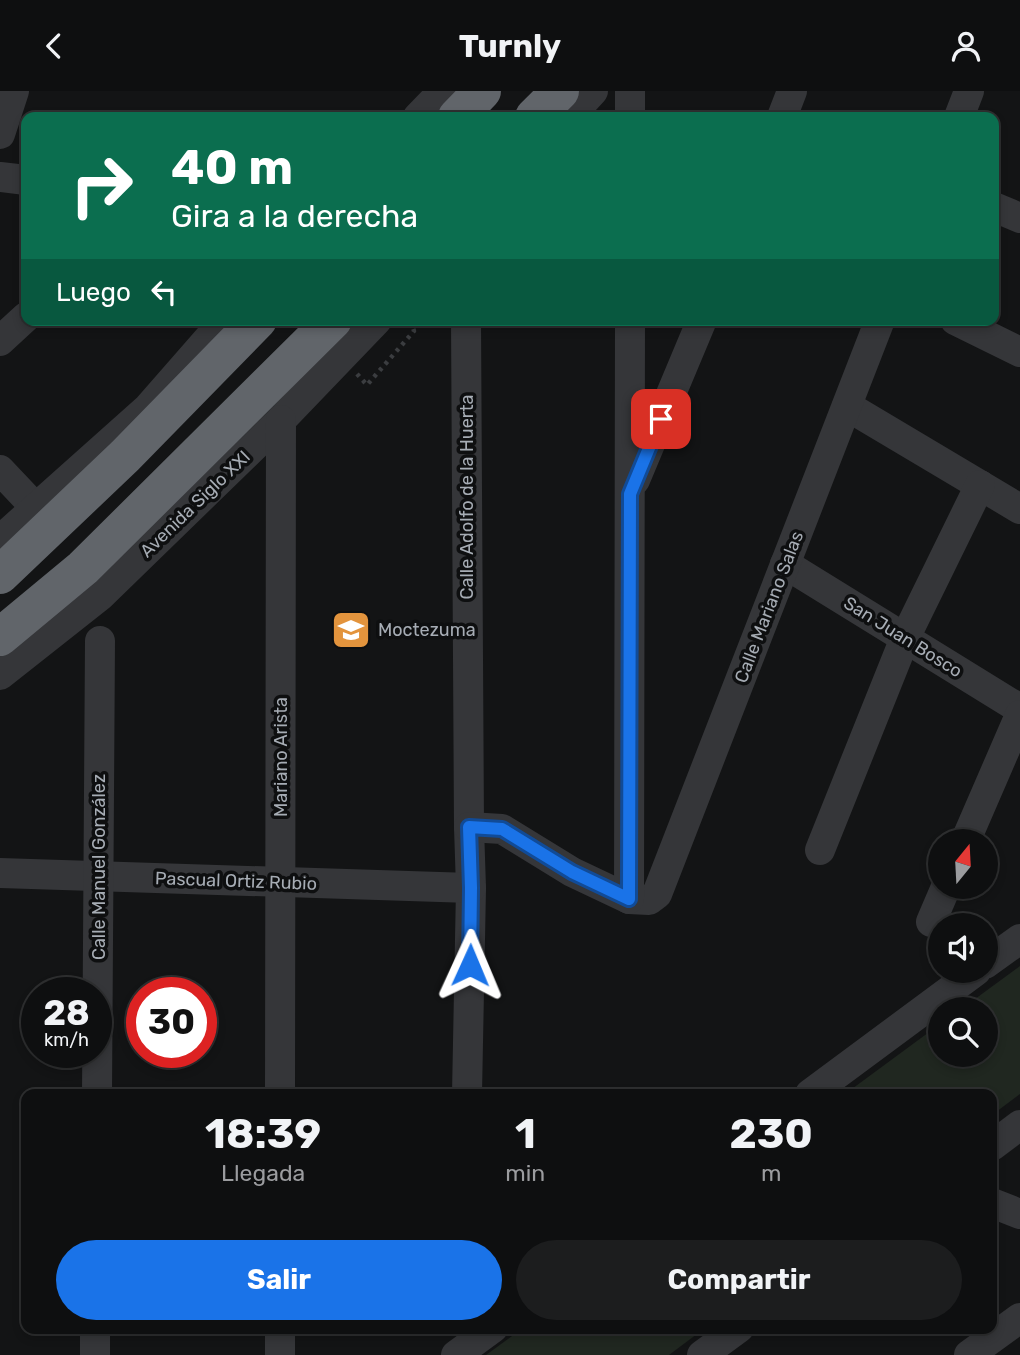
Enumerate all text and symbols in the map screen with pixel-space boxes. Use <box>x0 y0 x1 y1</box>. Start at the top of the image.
icon: back <box>35 27 73 65</box>
text: Turnly <box>459 27 561 65</box>
icon: person <box>947 27 985 65</box>
text: 40 m <box>171 138 293 196</box>
icon: right <box>56 140 147 231</box>
text: Gira a la derecha <box>171 197 418 235</box>
icon: left <box>145 273 183 311</box>
text: Luego <box>56 277 131 308</box>
pin <box>631 389 691 449</box>
street label: Calle Adolfo de la Huerta <box>456 394 478 600</box>
icon: arrive <box>642 400 680 438</box>
street label: Avenida Siglo XXI <box>135 446 255 562</box>
street label: Calle Mariano Salas <box>730 528 808 686</box>
street label: San Juan Bosco <box>840 592 966 682</box>
school or university icon: Moctezuma <box>330 609 372 651</box>
place label: Moctezuma <box>378 619 476 641</box>
street label: Mariano Arista <box>270 697 292 817</box>
street label: Calle Manuel González <box>88 774 110 960</box>
north arrow <box>928 829 998 899</box>
map controls <box>928 829 998 1067</box>
street label: Pascual Ortiz Rubio <box>155 867 317 895</box>
button: sound <box>928 913 998 983</box>
position arrow <box>433 928 507 1002</box>
speed limit sign: 30 <box>126 977 217 1068</box>
text: 28 <box>43 992 90 1034</box>
button: search <box>928 997 998 1067</box>
text: km/h <box>44 1029 89 1051</box>
text: 18:39 <box>205 1109 321 1159</box>
text: 1 <box>515 1109 536 1159</box>
text: 230 <box>729 1109 813 1159</box>
text: Llegada <box>221 1159 305 1187</box>
text: min <box>505 1159 545 1187</box>
text: m <box>761 1159 781 1187</box>
button: Salir <box>56 1240 502 1320</box>
button: Compartir <box>516 1240 962 1320</box>

